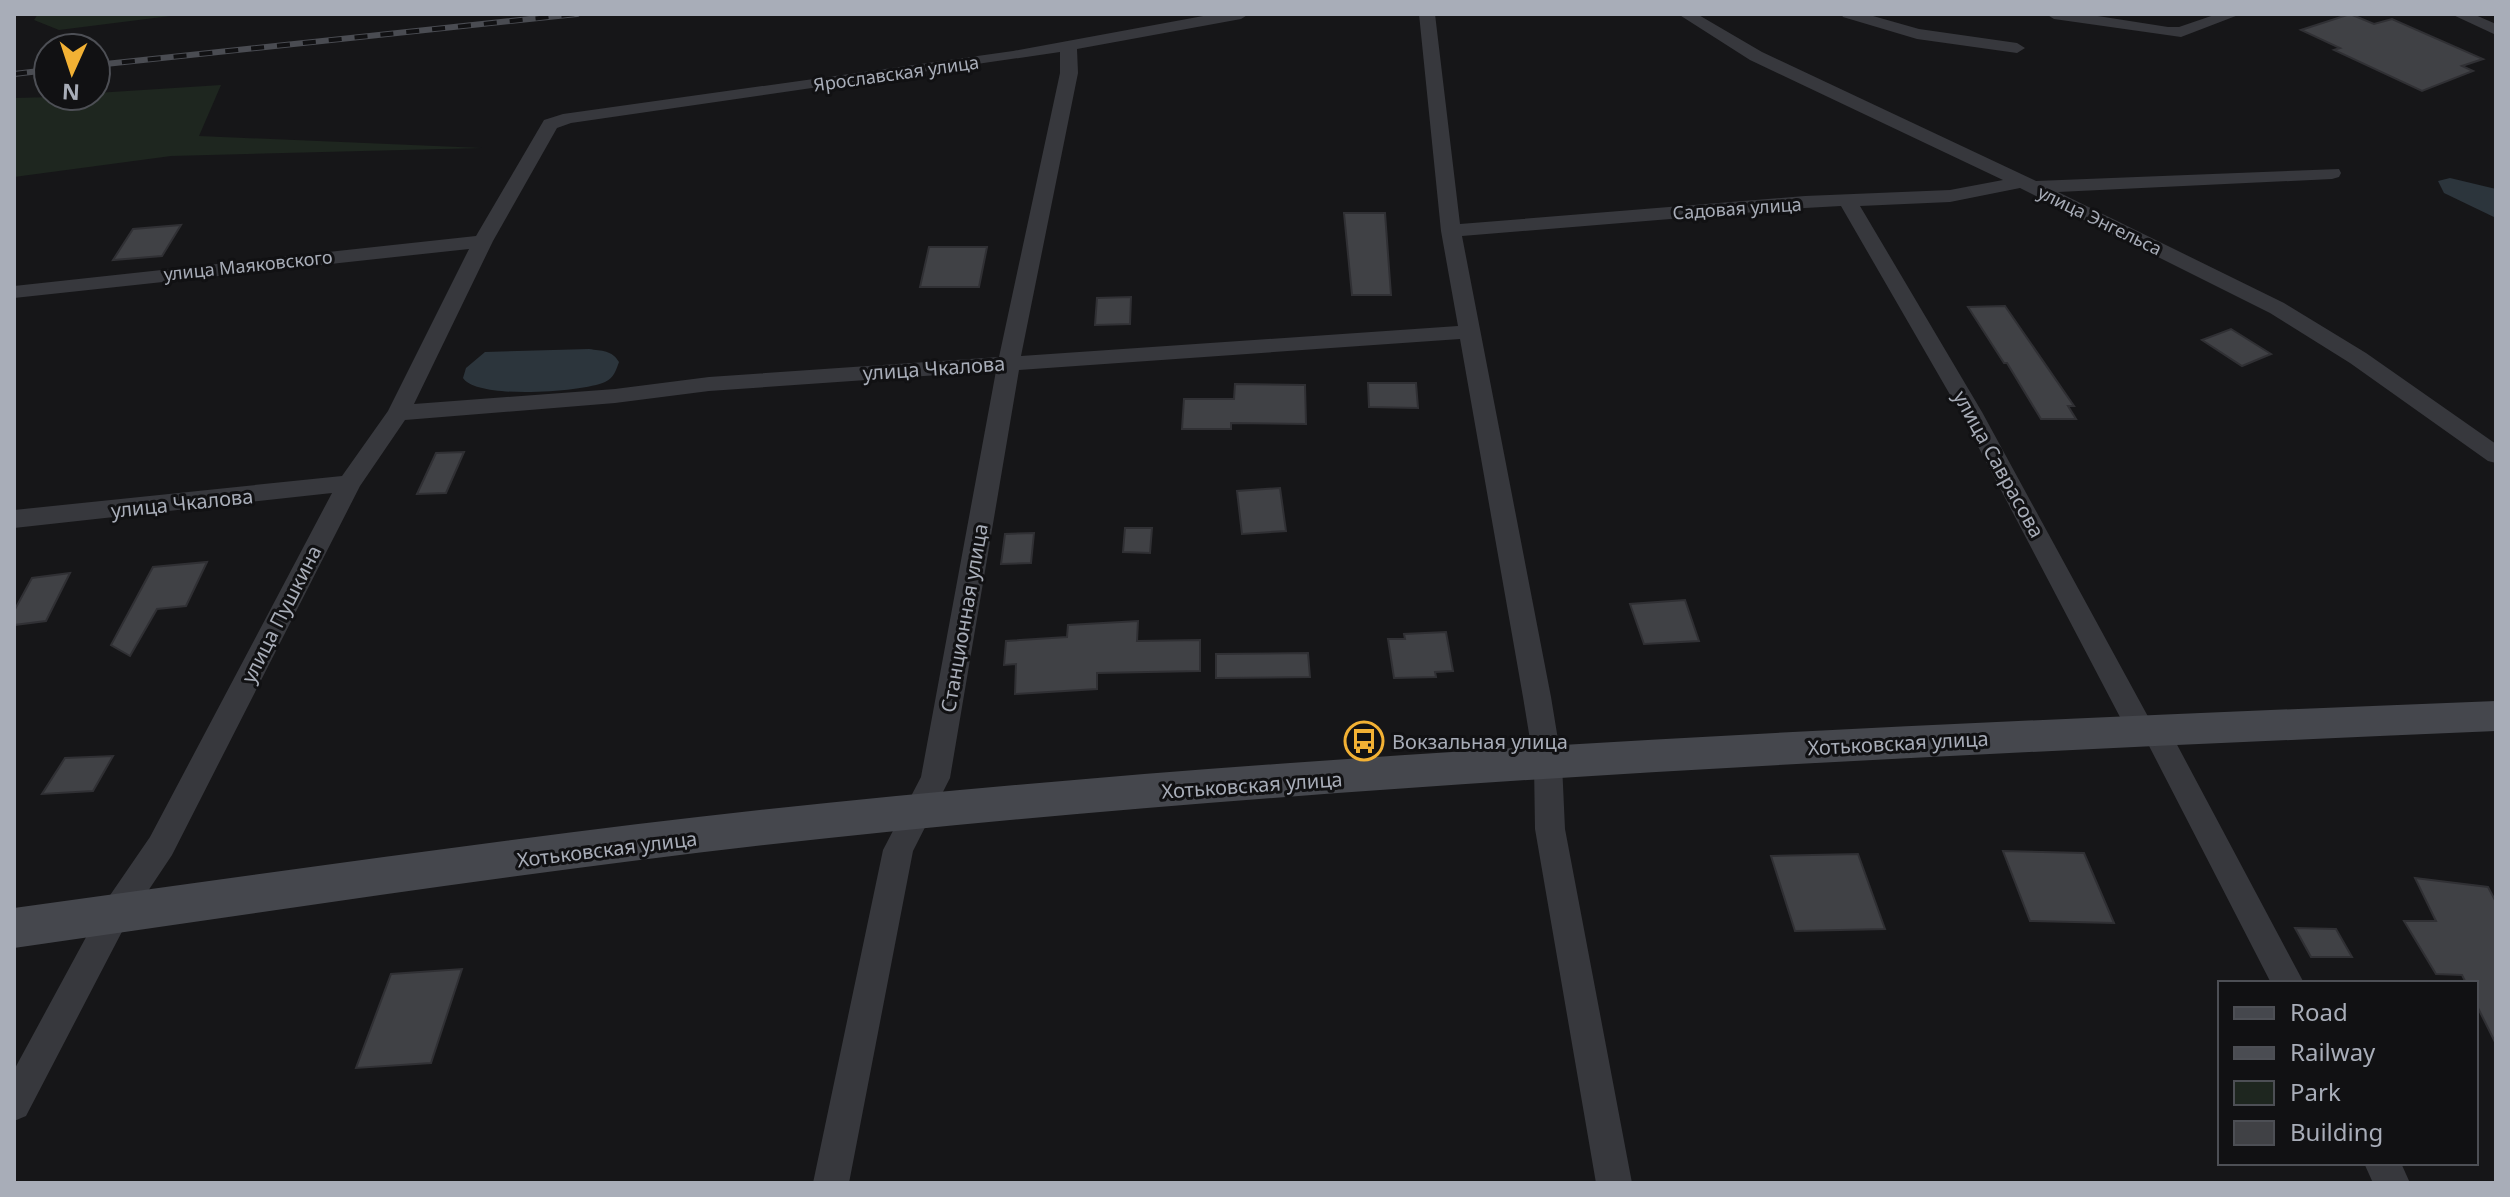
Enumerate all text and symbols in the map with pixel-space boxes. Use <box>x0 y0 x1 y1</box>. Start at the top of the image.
north arrow <box>32 32 112 112</box>
street label: Ярославская улица <box>812 50 980 96</box>
text: N <box>61 78 81 108</box>
street label: улица Энгельса <box>2034 180 2166 260</box>
street label: Садовая улица <box>1672 192 1802 224</box>
street label: улица Маяковского <box>162 244 334 286</box>
street label: улица Чкалова <box>862 350 1006 386</box>
street label: улица Саврасова <box>1947 386 2051 542</box>
street label: улица Чкалова <box>110 482 254 524</box>
street label: Станционная улица <box>934 522 994 714</box>
street label: улица Пушкина <box>235 541 327 687</box>
bus stop icon: Вокзальная улица <box>1343 720 1385 762</box>
street label: Хотьковская улица <box>1807 725 1989 761</box>
place label: Вокзальная улица <box>1392 728 1568 755</box>
street label: Хотьковская улица <box>1161 765 1343 805</box>
street label: Хотьковская улица <box>515 825 699 873</box>
legend <box>2218 981 2478 1165</box>
text: Road <box>2290 995 2348 1028</box>
text: Railway <box>2290 1035 2376 1068</box>
text: Park <box>2290 1075 2341 1108</box>
text: Building <box>2290 1115 2383 1148</box>

